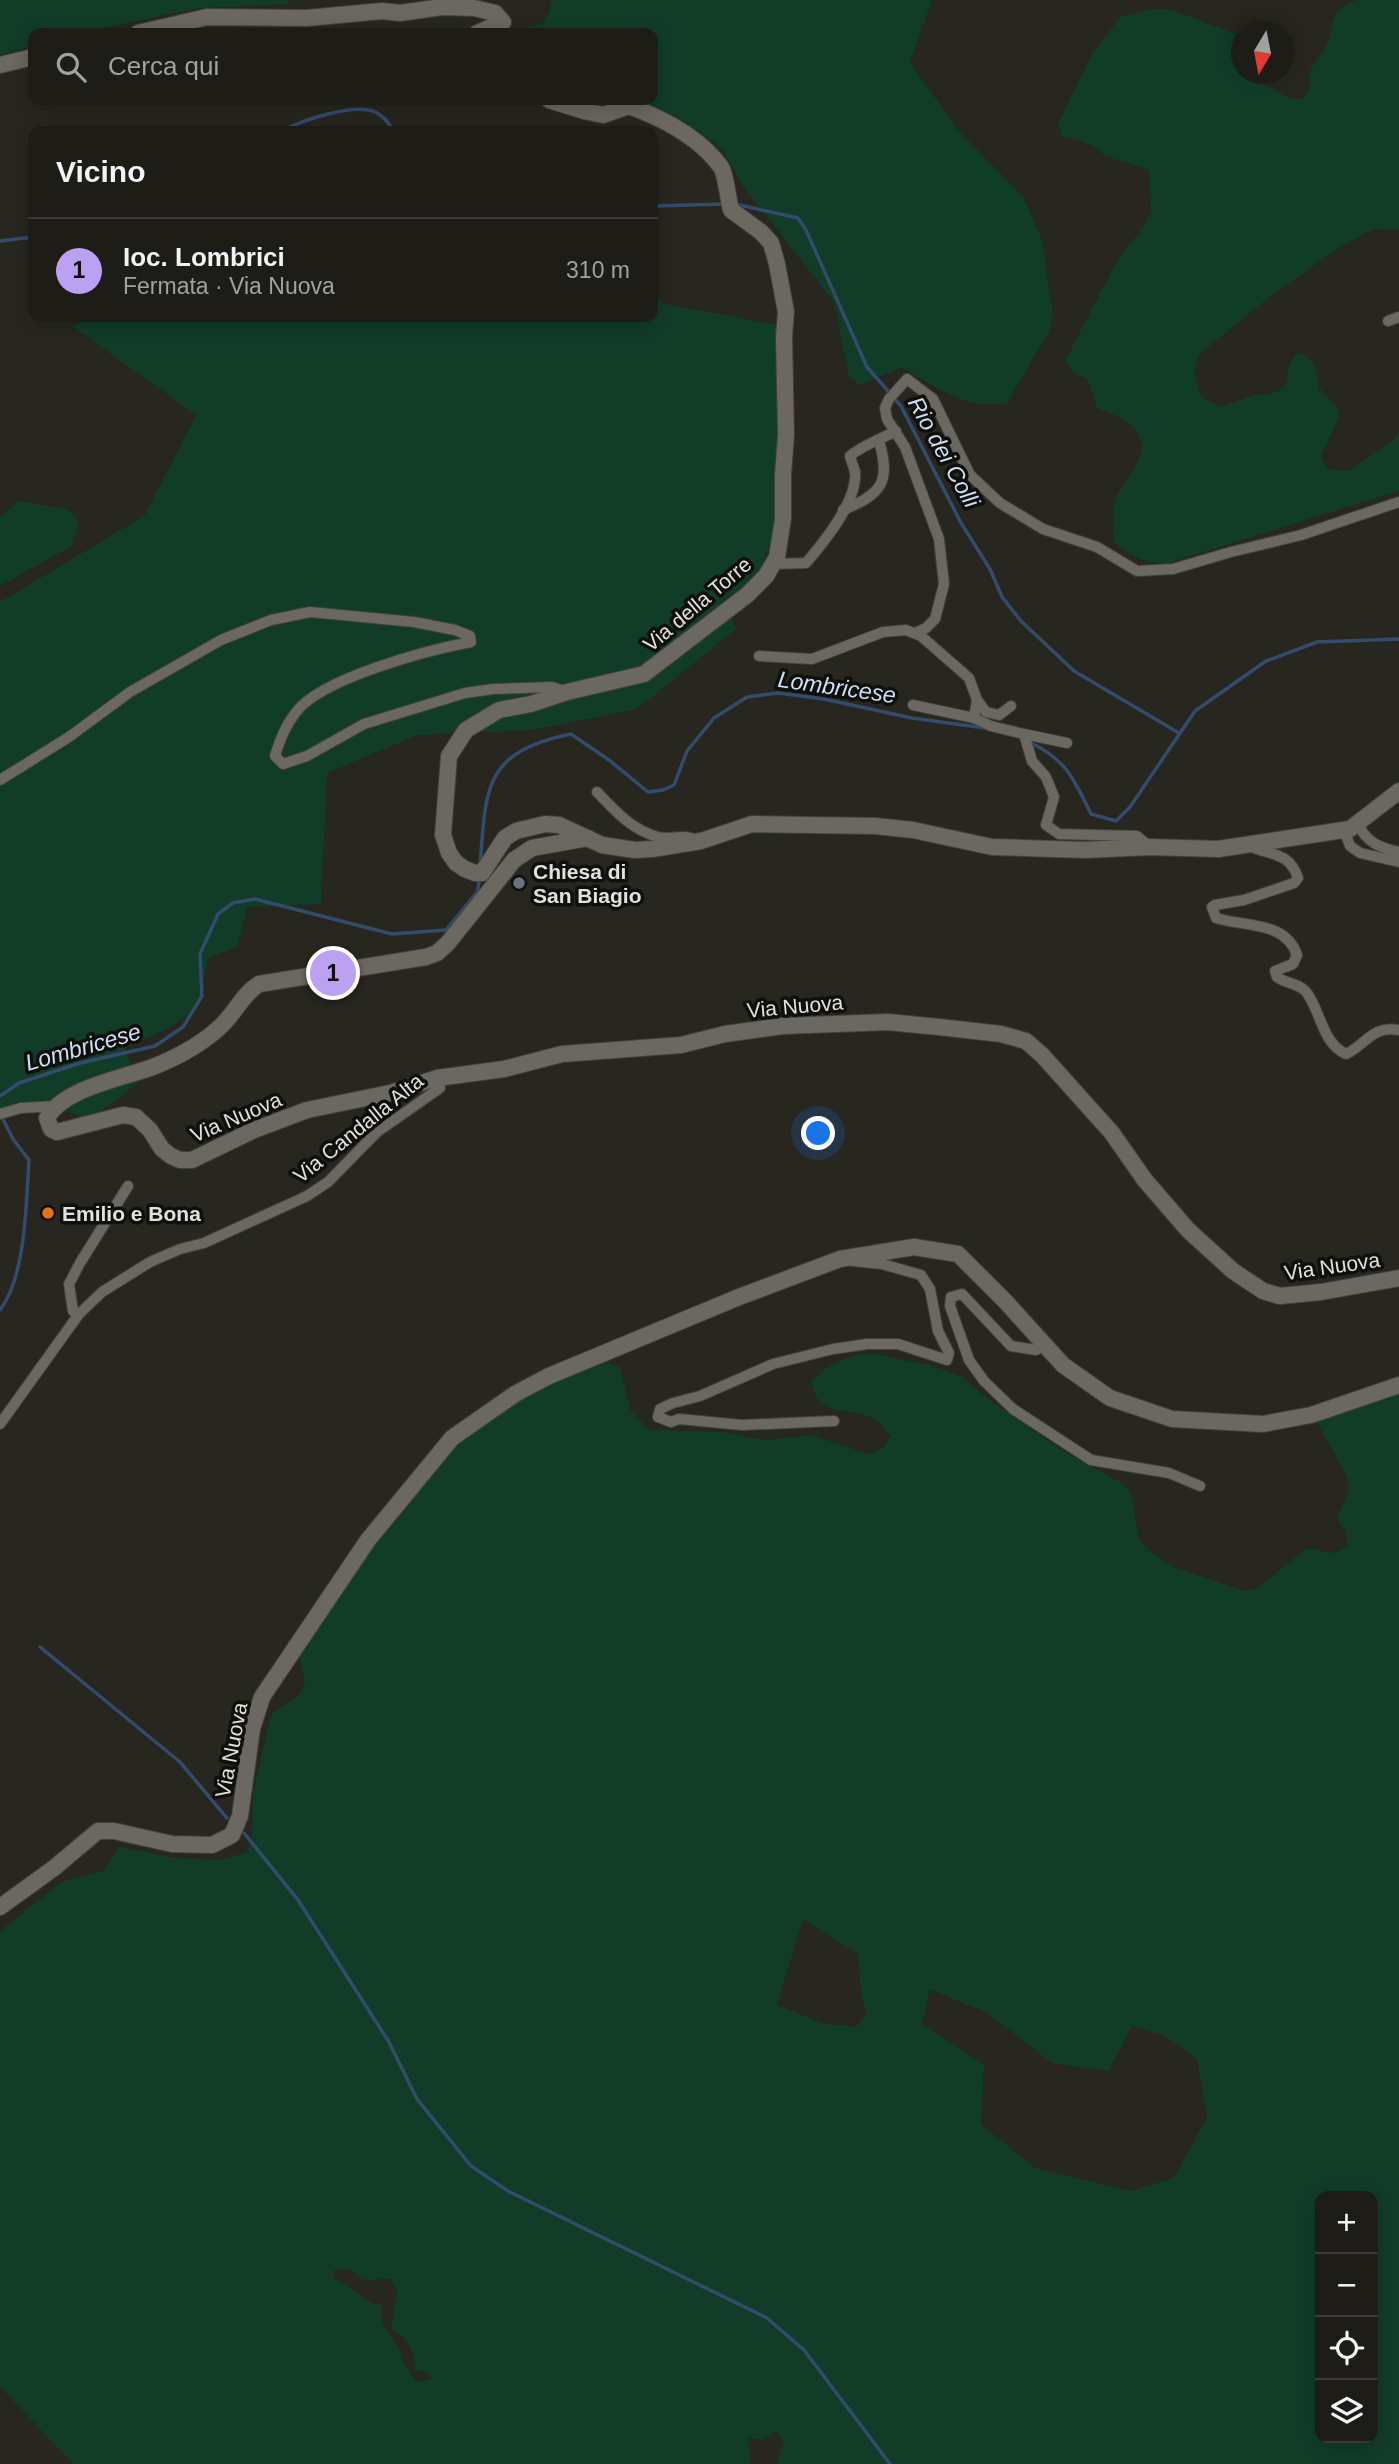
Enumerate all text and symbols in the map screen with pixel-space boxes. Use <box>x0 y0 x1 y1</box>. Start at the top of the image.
north arrow <box>1231 21 1294 84</box>
search box <box>28 28 658 105</box>
icon: search <box>52 48 90 86</box>
text: Cerca qui <box>108 51 219 81</box>
text: Vicino <box>56 155 145 188</box>
text: Ioc. Lombrici <box>123 242 285 272</box>
text: 1 <box>73 257 85 283</box>
text: 310 m <box>566 257 630 283</box>
text: Fermata · Via Nuova <box>123 273 335 299</box>
water label: Rio dei Colli <box>903 392 986 513</box>
street label: Via della Torre <box>638 552 756 656</box>
water label: Lombricese <box>776 666 898 708</box>
place label: Chiesa di San Biagio <box>533 860 642 907</box>
marker: Chiesa di San Biagio <box>511 875 527 891</box>
pin: 1 <box>310 947 356 999</box>
street label: Via Nuova <box>746 990 844 1022</box>
water label: Lombricese <box>22 1018 144 1076</box>
street label: Via Candalla Alta <box>289 1069 427 1187</box>
street label: Via Nuova <box>187 1087 285 1146</box>
your location <box>801 1116 835 1150</box>
place label: Emilio e Bona <box>62 1202 201 1225</box>
marker: Emilio e Bona <box>40 1205 56 1221</box>
street label: Via Nuova <box>1283 1248 1382 1284</box>
street label: Via Nuova <box>211 1700 252 1800</box>
map controls <box>1315 2191 1378 2443</box>
button: + <box>1315 2191 1378 2254</box>
button: − <box>1315 2254 1378 2317</box>
button: locate <box>1315 2317 1378 2380</box>
button: layers <box>1315 2380 1378 2443</box>

